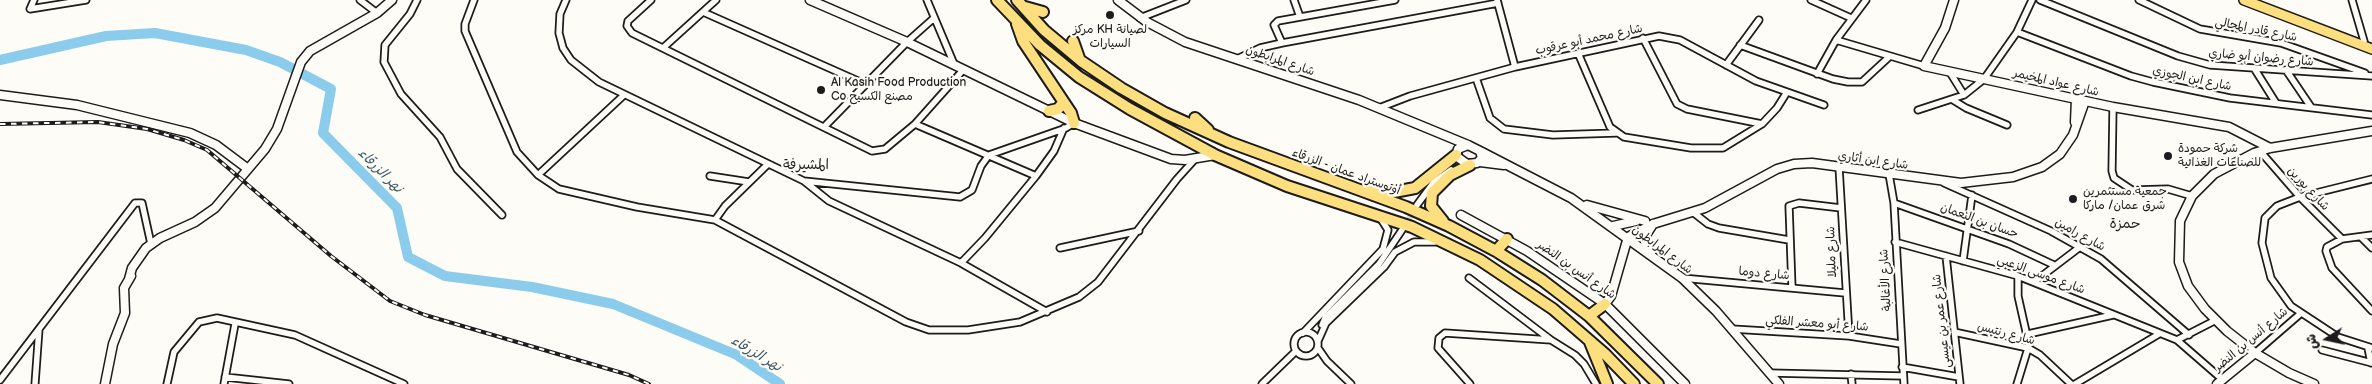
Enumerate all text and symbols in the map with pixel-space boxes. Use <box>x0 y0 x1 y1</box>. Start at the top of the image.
marker: مركز KH لصيانة السيارات <box>1104 9 1116 21</box>
street label: شارع قادر المجالي <box>2214 15 2298 45</box>
street label: شارع محمد أبو عرقوب <box>1534 22 1644 58</box>
place label: مركز KH لصيانة السيارات <box>1073 23 1147 51</box>
street label: شارع المرابطون <box>1244 43 1316 79</box>
street label: شارع رضوان أبو ضاري <box>2208 46 2314 70</box>
street label: شارع ابن الجوزي <box>2151 64 2233 94</box>
street label: شارع عواد المخيمر <box>2012 66 2100 100</box>
place label: Al Kasih Food Production Co مصنع الكسيح <box>831 76 966 104</box>
marker: Al Kasih Food Production Co مصنع الكسيح <box>815 84 827 96</box>
place label: شركة حمودة للصناعات الغذائية <box>2178 142 2261 170</box>
water label: نهر الزرقاء <box>354 145 406 197</box>
street label: أوتوستراد عمان - الزرقاء <box>1290 146 1402 198</box>
street label: شارع ابن أثاري <box>1837 149 1909 173</box>
marker: شركة حمودة للصناعات الغذائية <box>2162 150 2174 162</box>
district label: المشيرفة <box>783 157 829 173</box>
street label: شارع بورين <box>2284 164 2332 214</box>
place label: جمعية مستثمرين شرق عمان/ ماركا <box>2083 185 2167 213</box>
marker: جمعية مستثمرين شرق عمان/ ماركا <box>2067 193 2079 205</box>
street label: حسان بن النعمان <box>1938 200 2020 242</box>
street label: شارع رامين <box>2052 215 2108 255</box>
district label: حمزة <box>2109 216 2141 232</box>
street label: شارع المرابطون <box>1629 223 1695 277</box>
street label: شارع مليلا <box>1824 226 1840 278</box>
street label: شارع أنس بن النضر <box>1534 238 1618 302</box>
street label: شارع الأغالبة <box>1877 248 1895 312</box>
street label: شارع موسى الزعبي <box>1995 252 2087 298</box>
street label: شارع دوما <box>1738 265 1790 283</box>
street label: شارع عمر بن عيسى <box>1930 273 1954 369</box>
street label: شارع أنس بن النضر <box>2211 305 2291 375</box>
street label: شارع أبو معشر الفلكي <box>1765 313 1869 335</box>
north arrow <box>2302 314 2352 364</box>
street label: شارع رنتيس <box>1976 319 2036 349</box>
water label: نهر الزرقاء <box>727 332 785 376</box>
text: ش <box>2302 333 2321 351</box>

